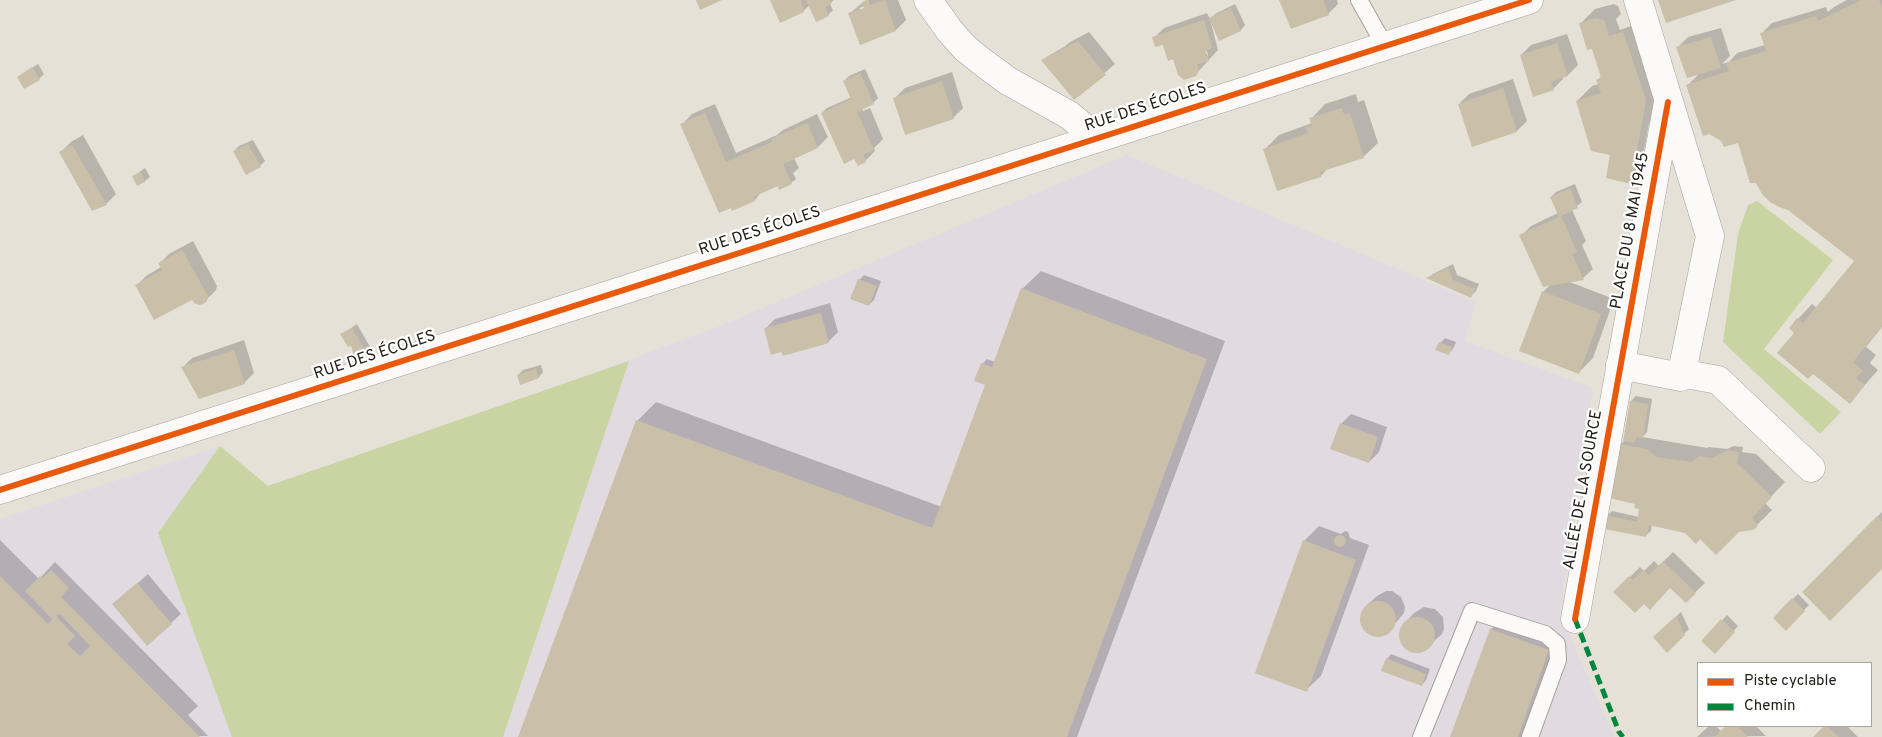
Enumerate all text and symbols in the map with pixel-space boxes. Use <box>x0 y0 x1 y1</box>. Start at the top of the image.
street label: RUE DES ÉCOLES <box>1083 79 1209 137</box>
street label: PLACE DU 8 MAI 1945 <box>1608 151 1654 311</box>
street label: RUE DES ÉCOLES <box>697 203 823 261</box>
street label: RUE DES ÉCOLES <box>312 327 438 385</box>
street label: ALLÉE DE LA SOURCE <box>1560 409 1608 571</box>
legend <box>1697 662 1872 727</box>
text: Piste cyclable <box>1744 672 1837 691</box>
text: Chemin <box>1744 697 1796 716</box>

